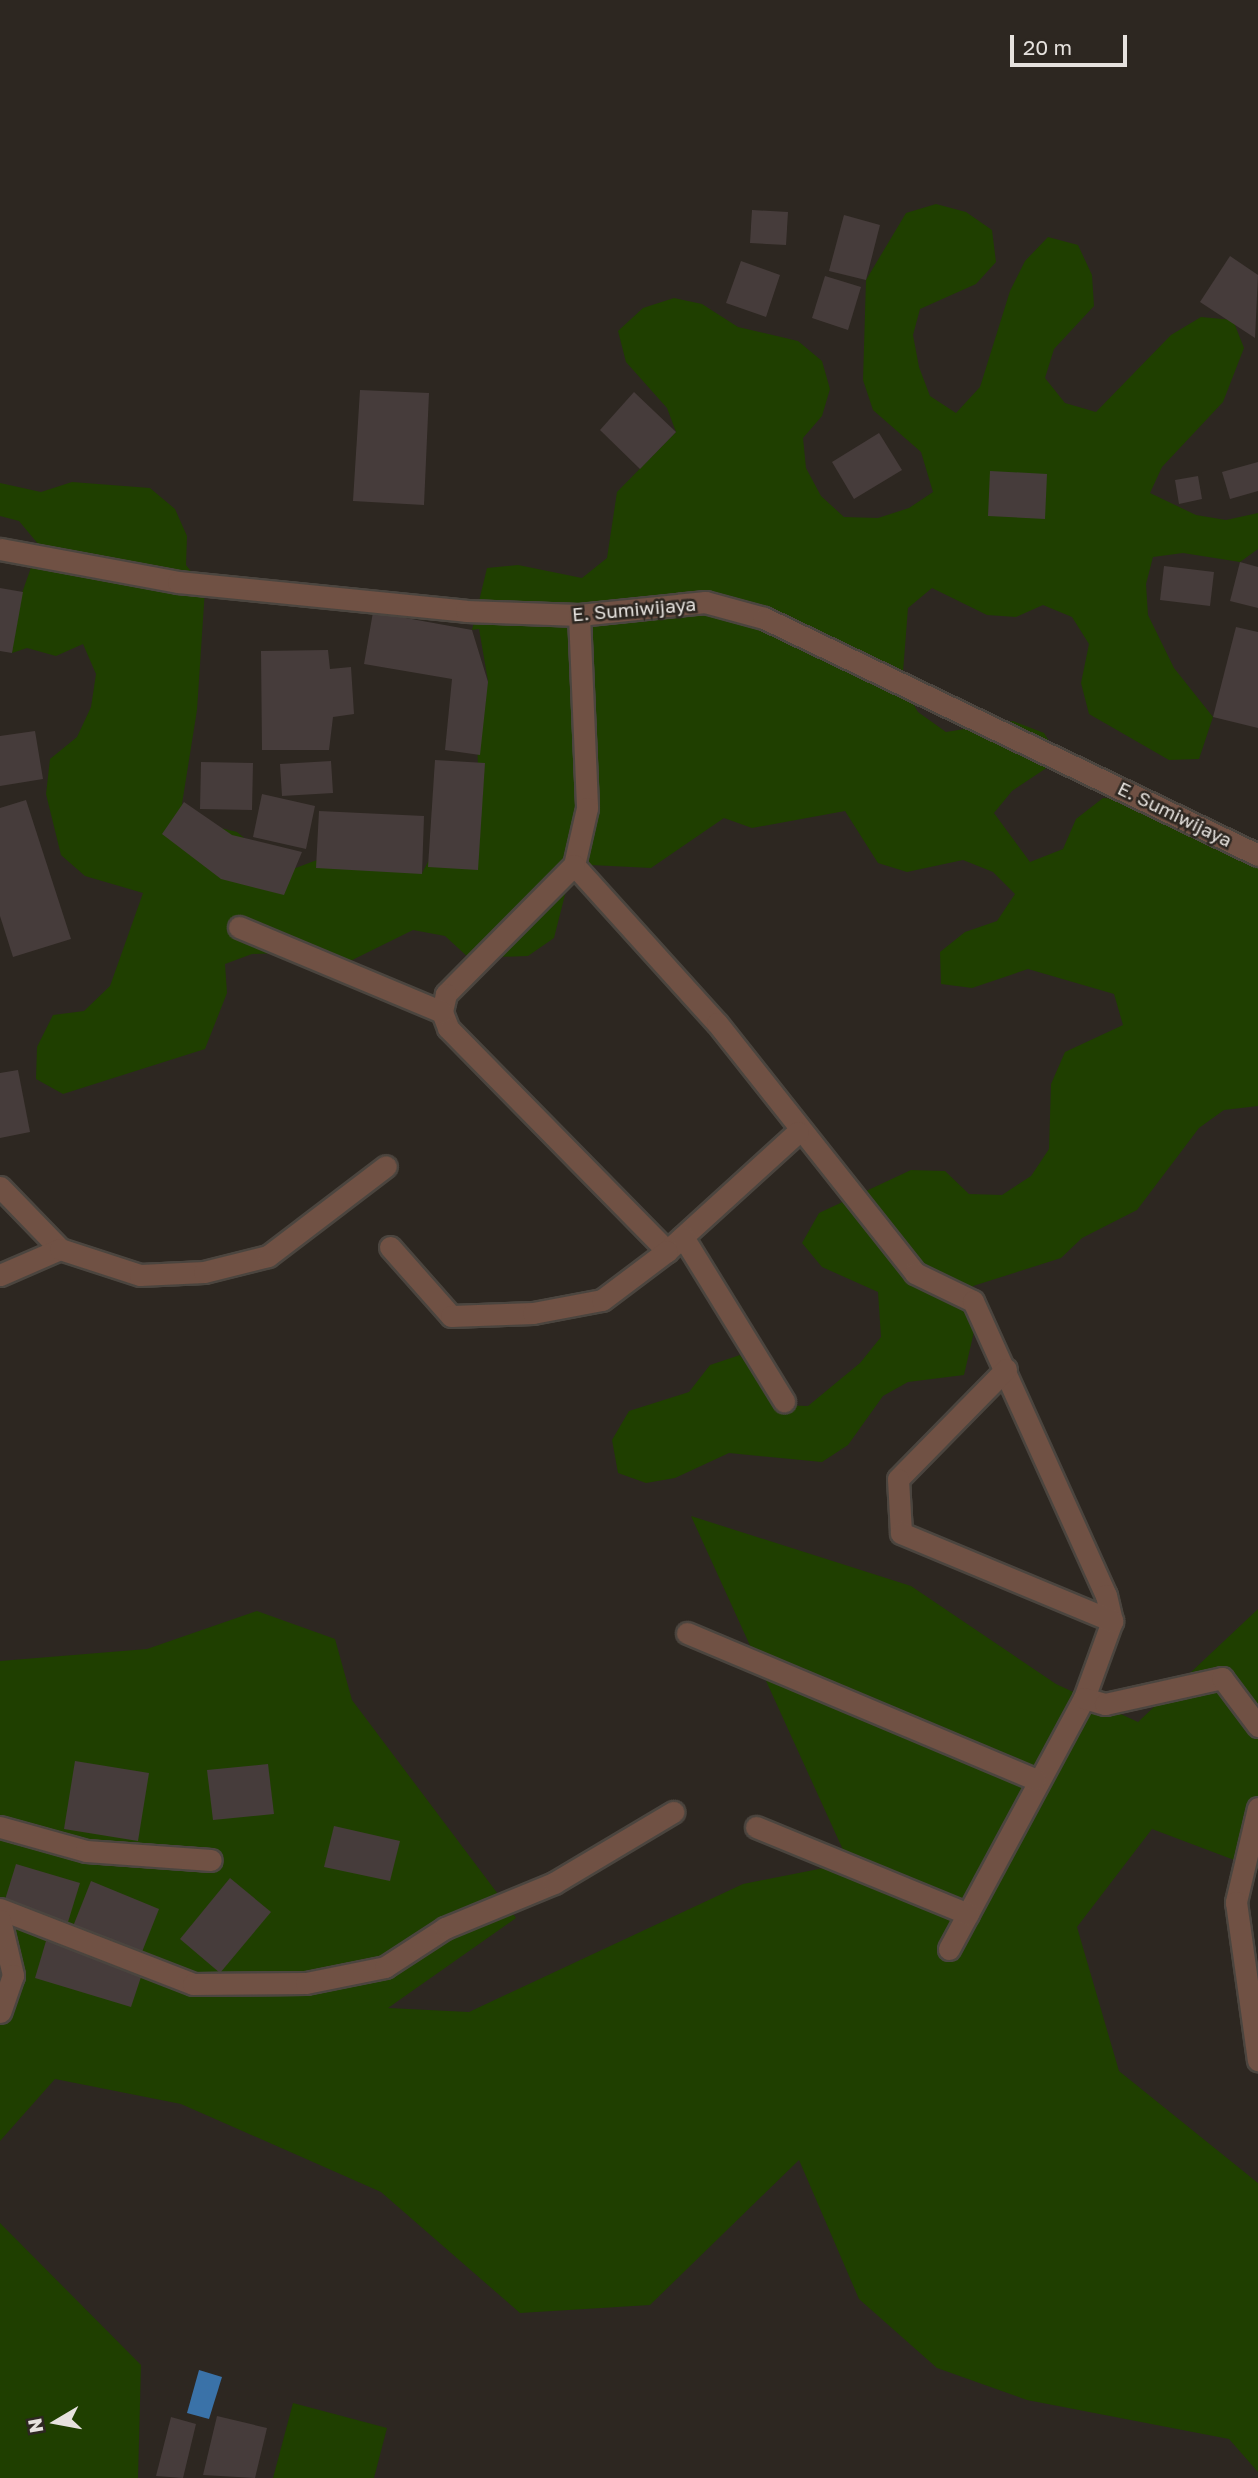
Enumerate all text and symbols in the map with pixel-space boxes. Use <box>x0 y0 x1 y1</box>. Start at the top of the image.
scale bar <box>1013 21 1130 65</box>
text: 20 m <box>1023 34 1072 60</box>
street label: E. Sumiwijaya <box>571 592 697 626</box>
street label: E. Sumiwijaya <box>1114 777 1236 851</box>
north arrow <box>21 2387 91 2457</box>
text: N <box>22 2417 47 2435</box>

